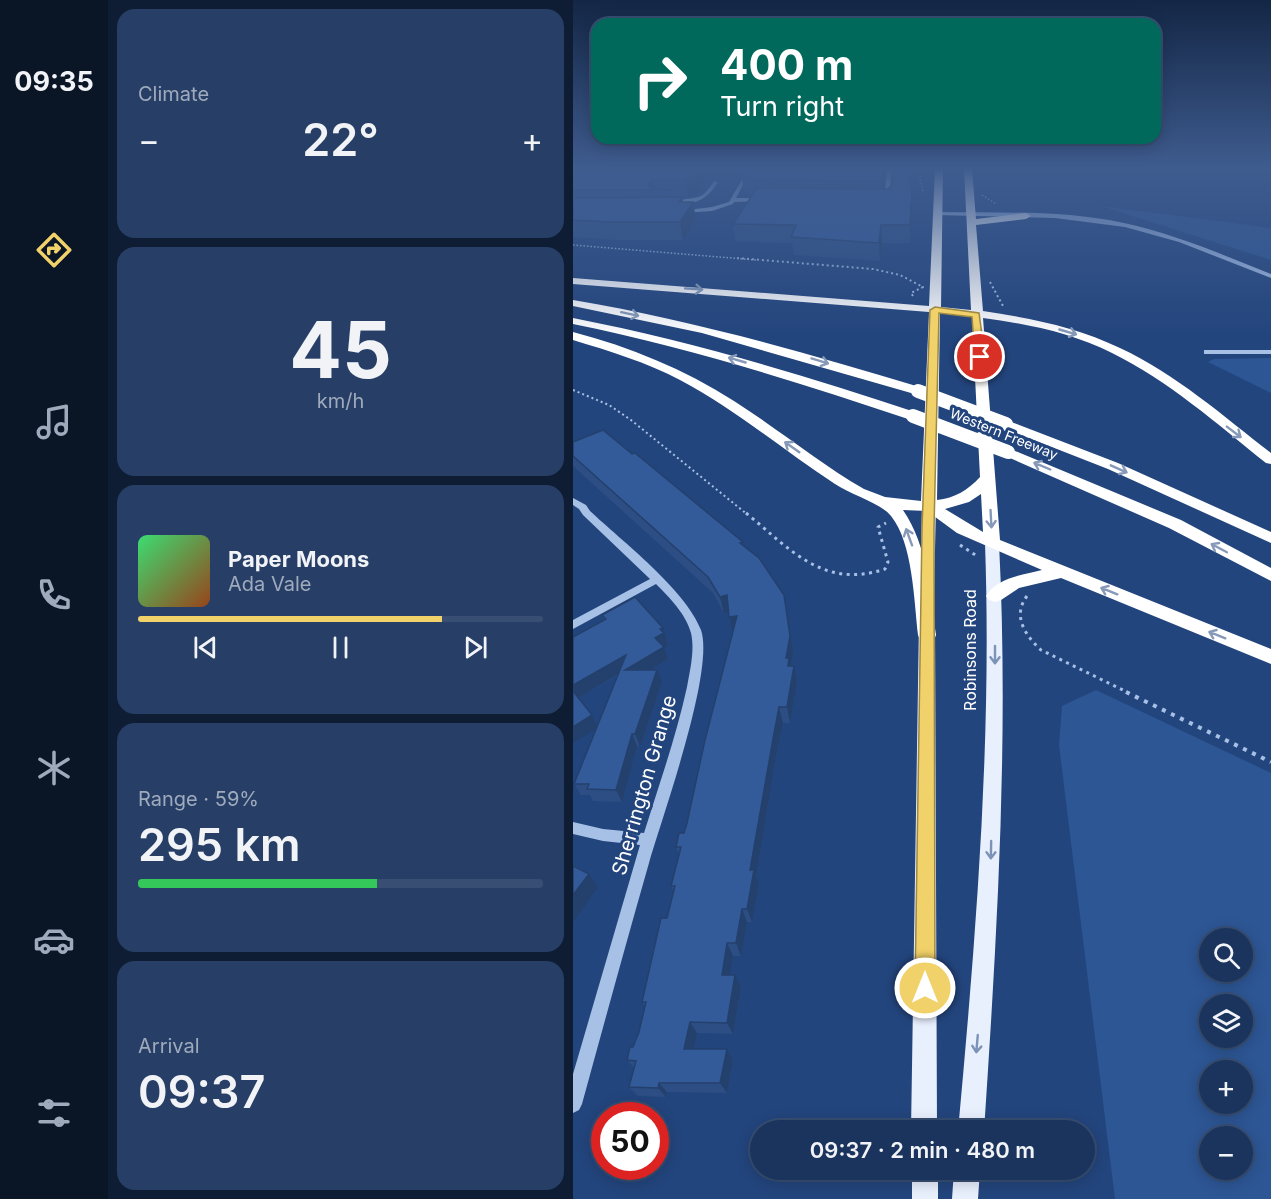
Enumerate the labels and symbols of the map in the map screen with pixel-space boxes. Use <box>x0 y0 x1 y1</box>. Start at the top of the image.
one-way arrow <box>684 284 704 295</box>
one-way arrow <box>621 309 640 321</box>
one-way arrow <box>1058 327 1077 339</box>
pin <box>954 331 1005 382</box>
one-way arrow <box>728 354 747 365</box>
one-way arrow <box>810 356 829 367</box>
street label: Western Freeway <box>948 404 1061 463</box>
one-way arrow <box>1226 425 1242 438</box>
one-way arrow <box>784 441 800 453</box>
one-way arrow <box>1034 460 1052 471</box>
one-way arrow <box>1110 464 1128 475</box>
one-way arrow <box>985 509 996 529</box>
one-way arrow <box>902 528 913 547</box>
one-way arrow <box>1211 542 1229 553</box>
one-way arrow <box>1100 585 1119 596</box>
street label: Robinsons Road <box>960 589 980 711</box>
one-way arrow <box>1208 629 1227 640</box>
one-way arrow <box>989 644 1001 664</box>
street label: Sherrington Grange <box>607 692 681 878</box>
one-way arrow <box>985 839 997 859</box>
position arrow <box>893 956 957 1020</box>
one-way arrow <box>972 1034 983 1054</box>
speed limit sign: 50 <box>591 1102 669 1180</box>

